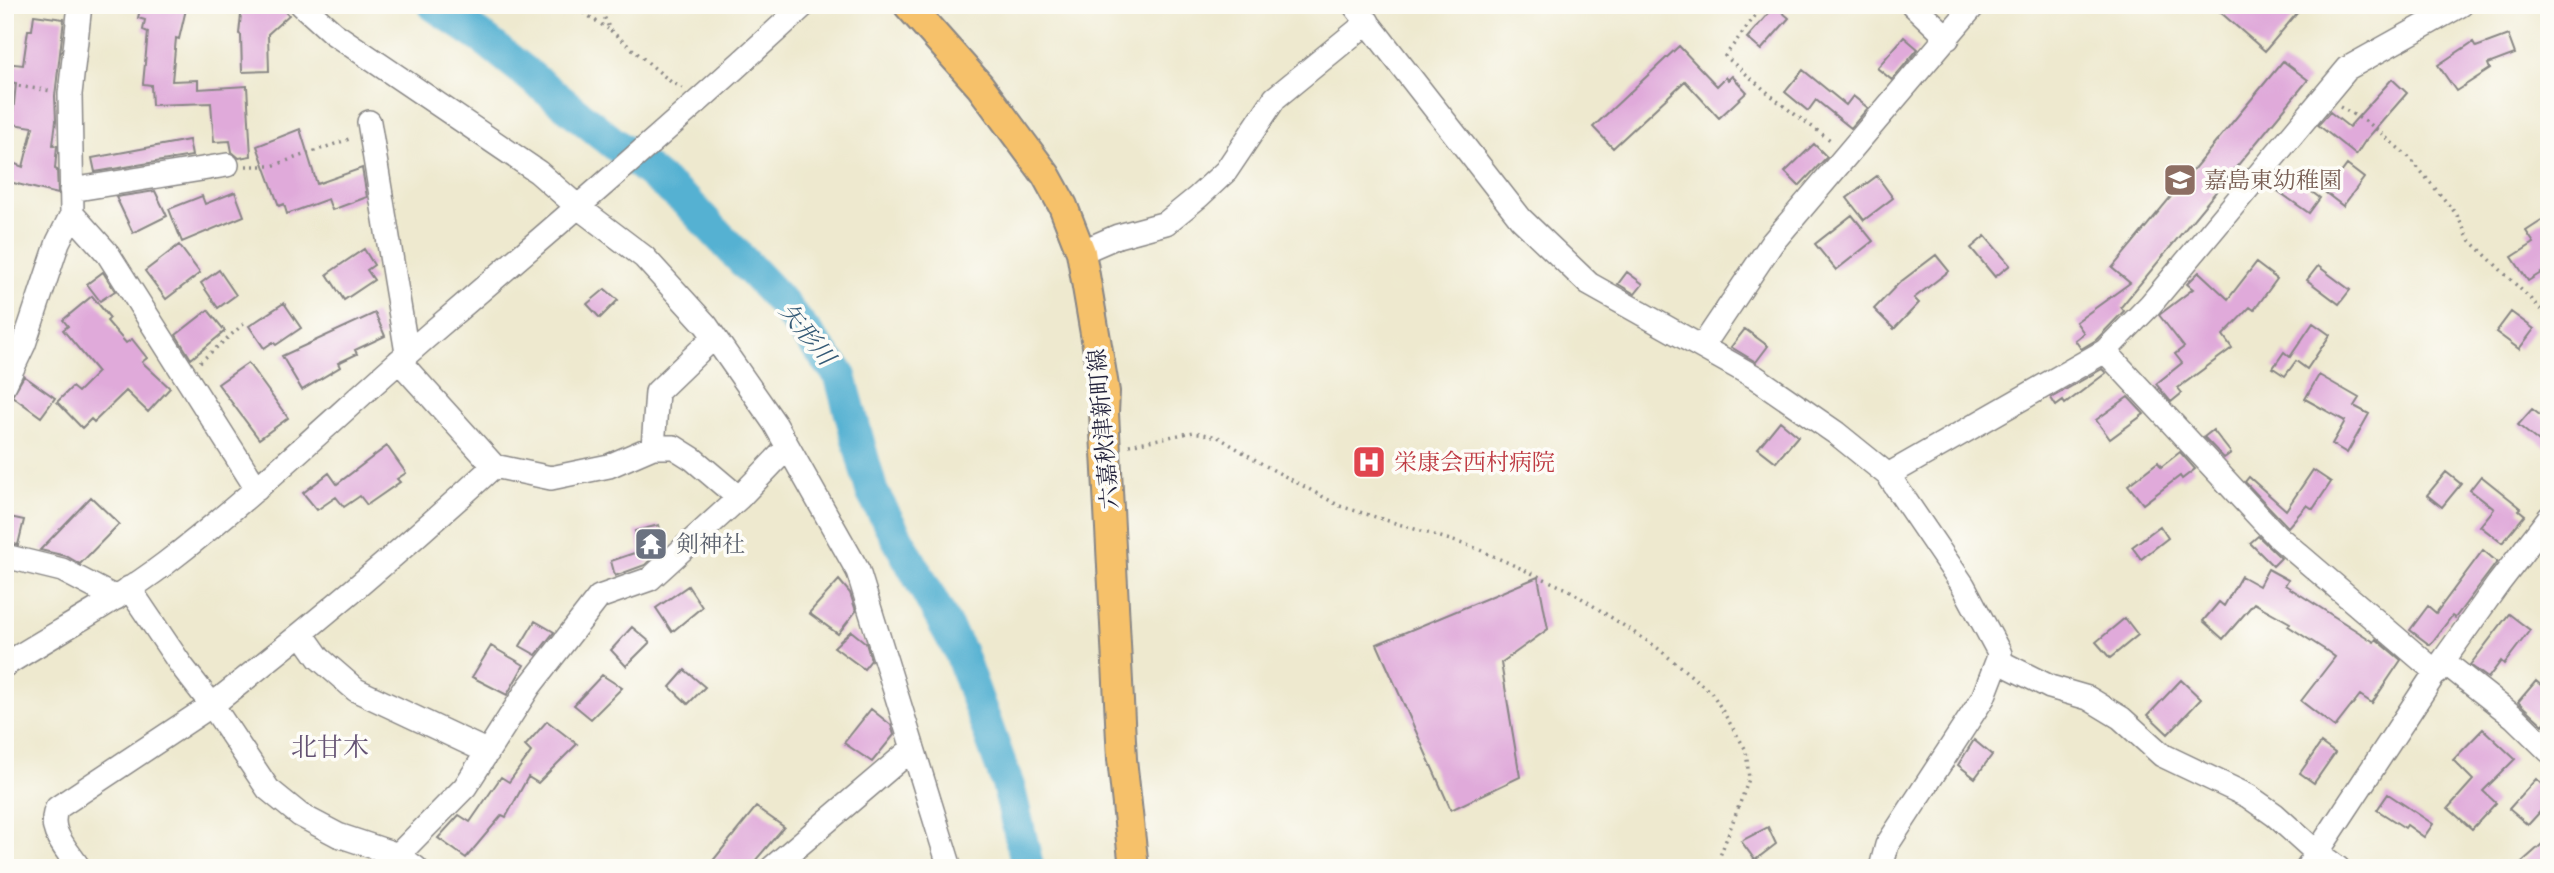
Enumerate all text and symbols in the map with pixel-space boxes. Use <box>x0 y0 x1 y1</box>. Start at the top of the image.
school or university icon: 嘉島東幼稚園 <box>2161 161 2199 199</box>
place label: 嘉島東幼稚園 <box>2204 167 2342 194</box>
water label: 矢形川 <box>773 297 842 373</box>
street label: 六嘉秋津新町線 <box>1083 348 1124 510</box>
hospital icon: 栄康会西村病院 <box>1350 443 1388 481</box>
place label: 栄康会西村病院 <box>1394 449 1555 476</box>
temple icon: 剣神社 <box>632 525 670 563</box>
place label: 剣神社 <box>676 531 745 558</box>
district label: 北甘木 <box>291 732 369 763</box>

